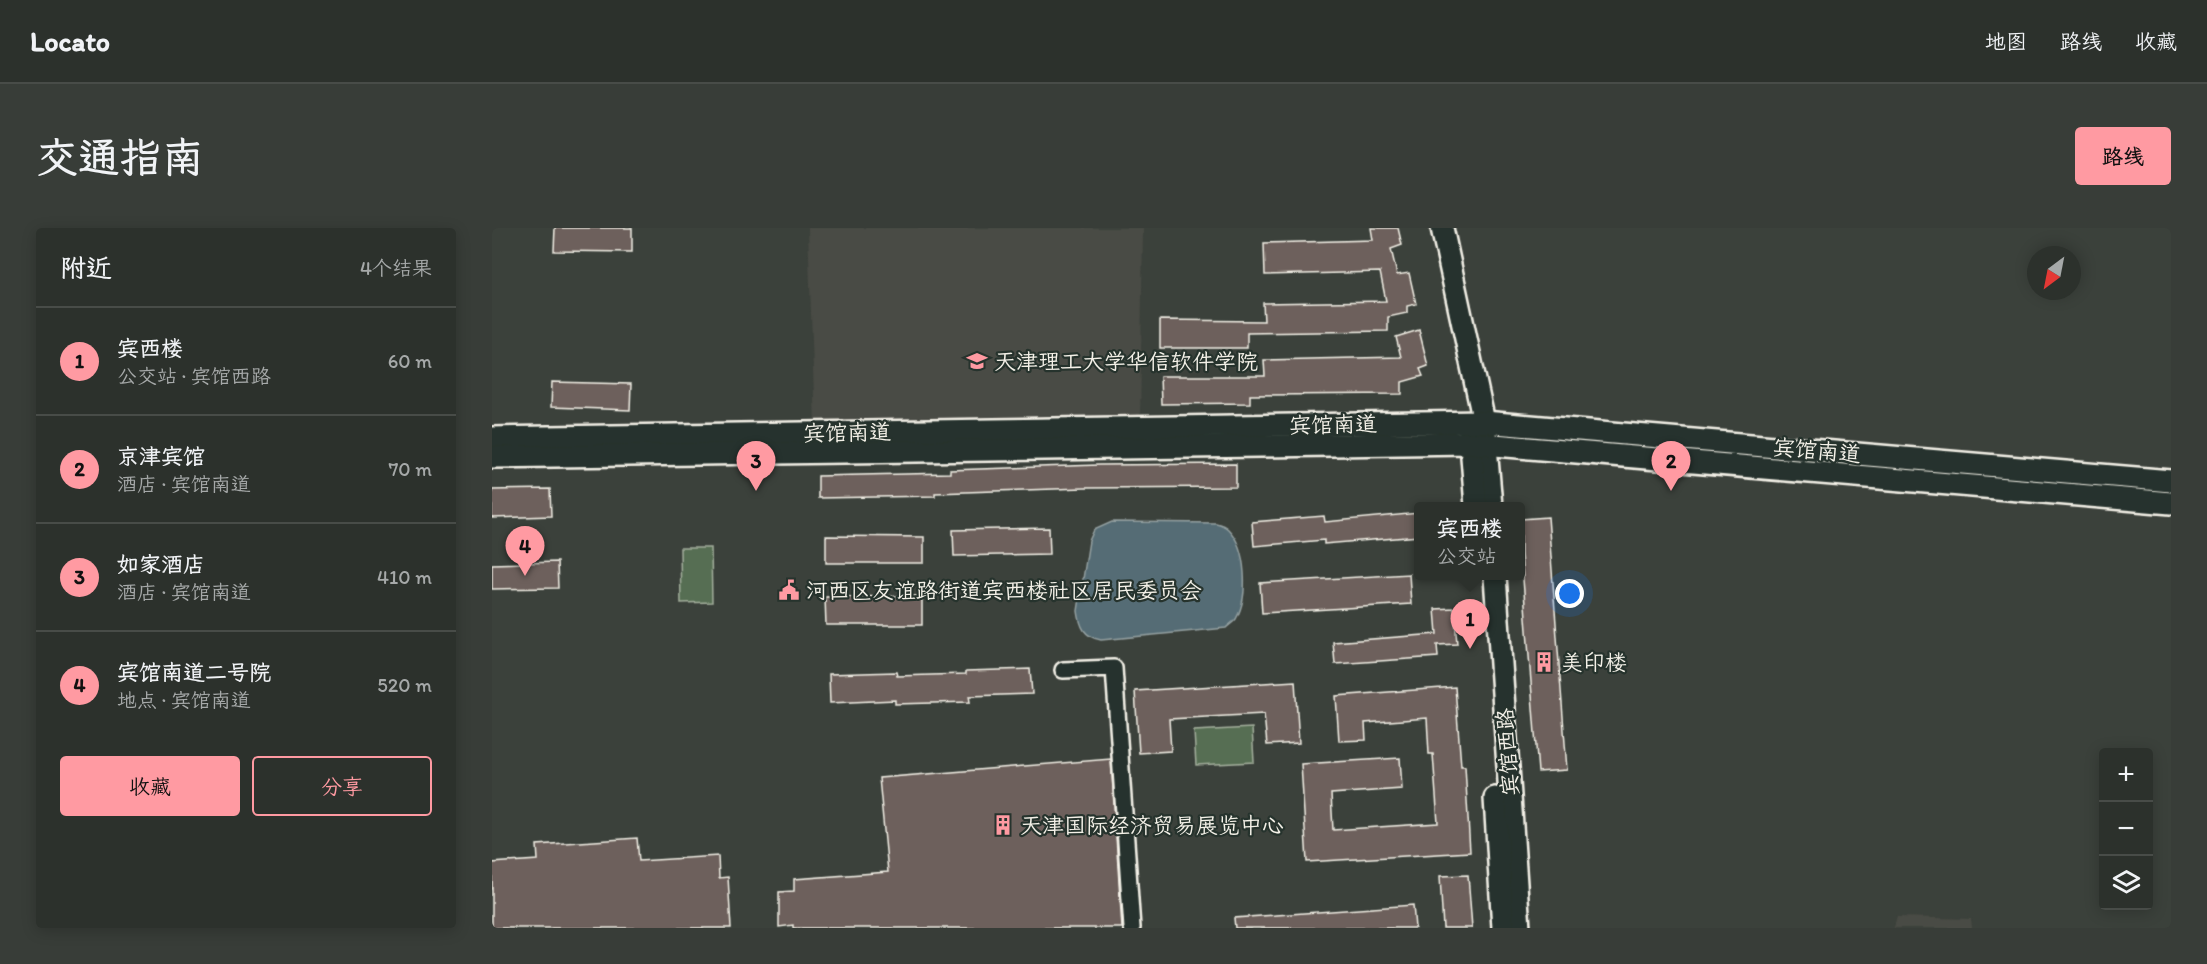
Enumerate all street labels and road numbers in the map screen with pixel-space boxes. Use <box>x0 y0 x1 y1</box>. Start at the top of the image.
street label: 宾馆南道 <box>1289 410 1377 439</box>
street label: 宾馆南道 <box>803 418 891 447</box>
street label: 宾馆南道 <box>1772 433 1862 468</box>
street label: 宾馆西路 <box>1491 707 1524 797</box>

